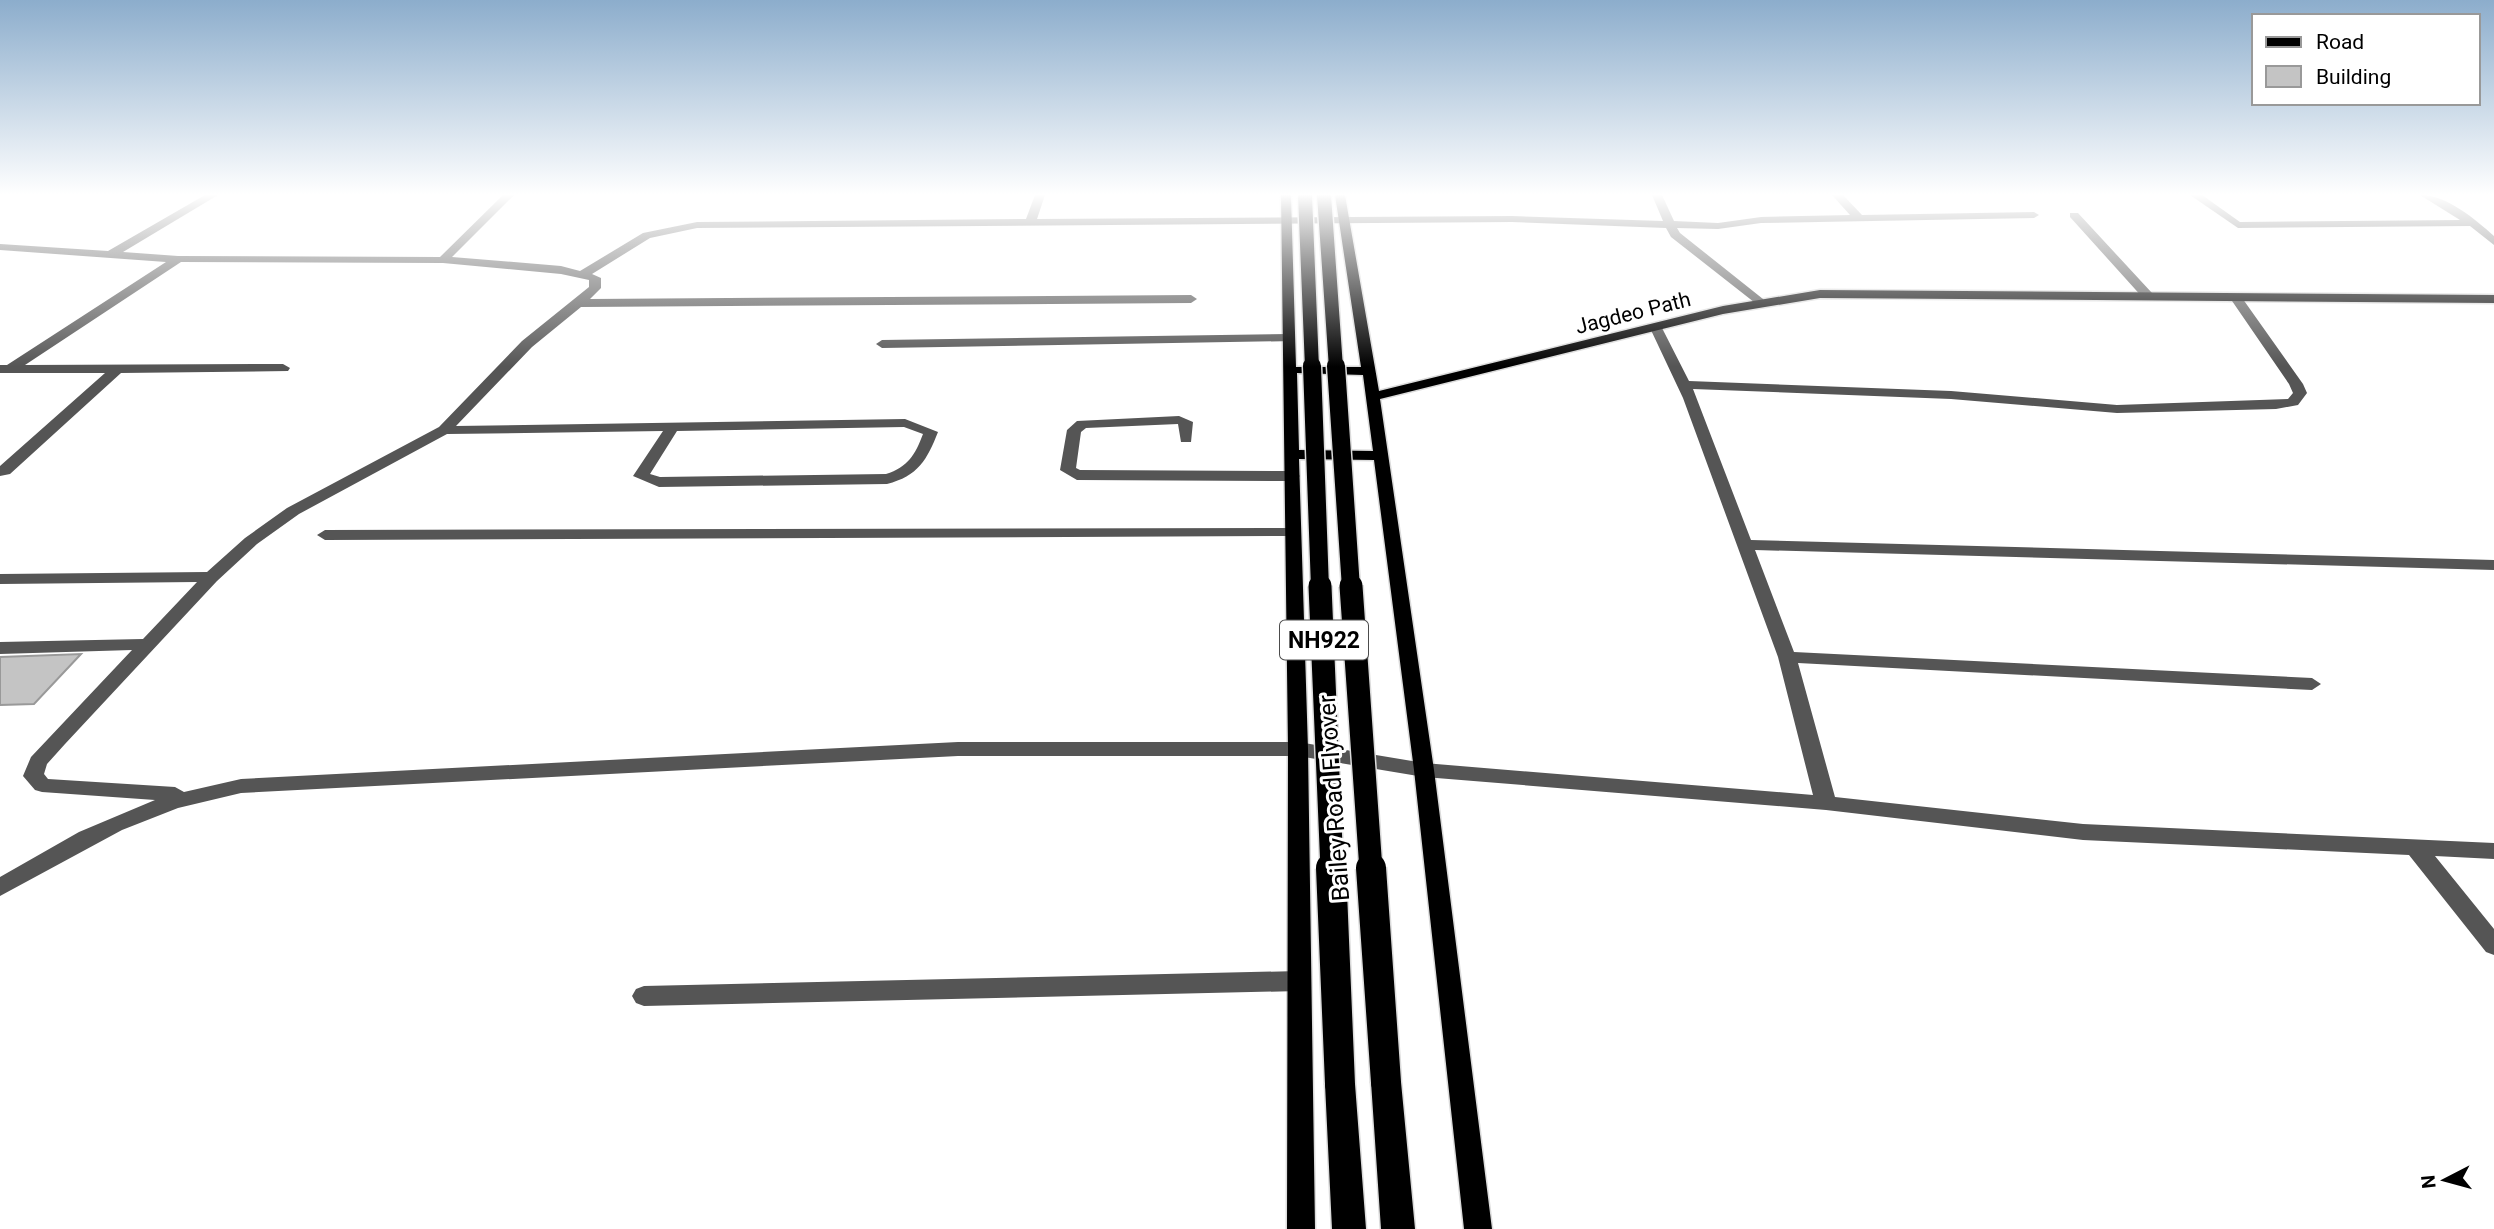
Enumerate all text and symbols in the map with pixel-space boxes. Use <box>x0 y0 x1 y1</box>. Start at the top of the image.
legend <box>2252 14 2480 105</box>
text: Road <box>2316 30 2364 54</box>
text: Building <box>2316 65 2391 89</box>
street label: Jagdeo Path <box>1573 287 1693 339</box>
road number: NH922 <box>1280 620 1368 660</box>
street label: Bailey Road Flyover <box>1313 694 1355 902</box>
north arrow <box>2410 1145 2480 1215</box>
text: N <box>2416 1174 2441 1190</box>

